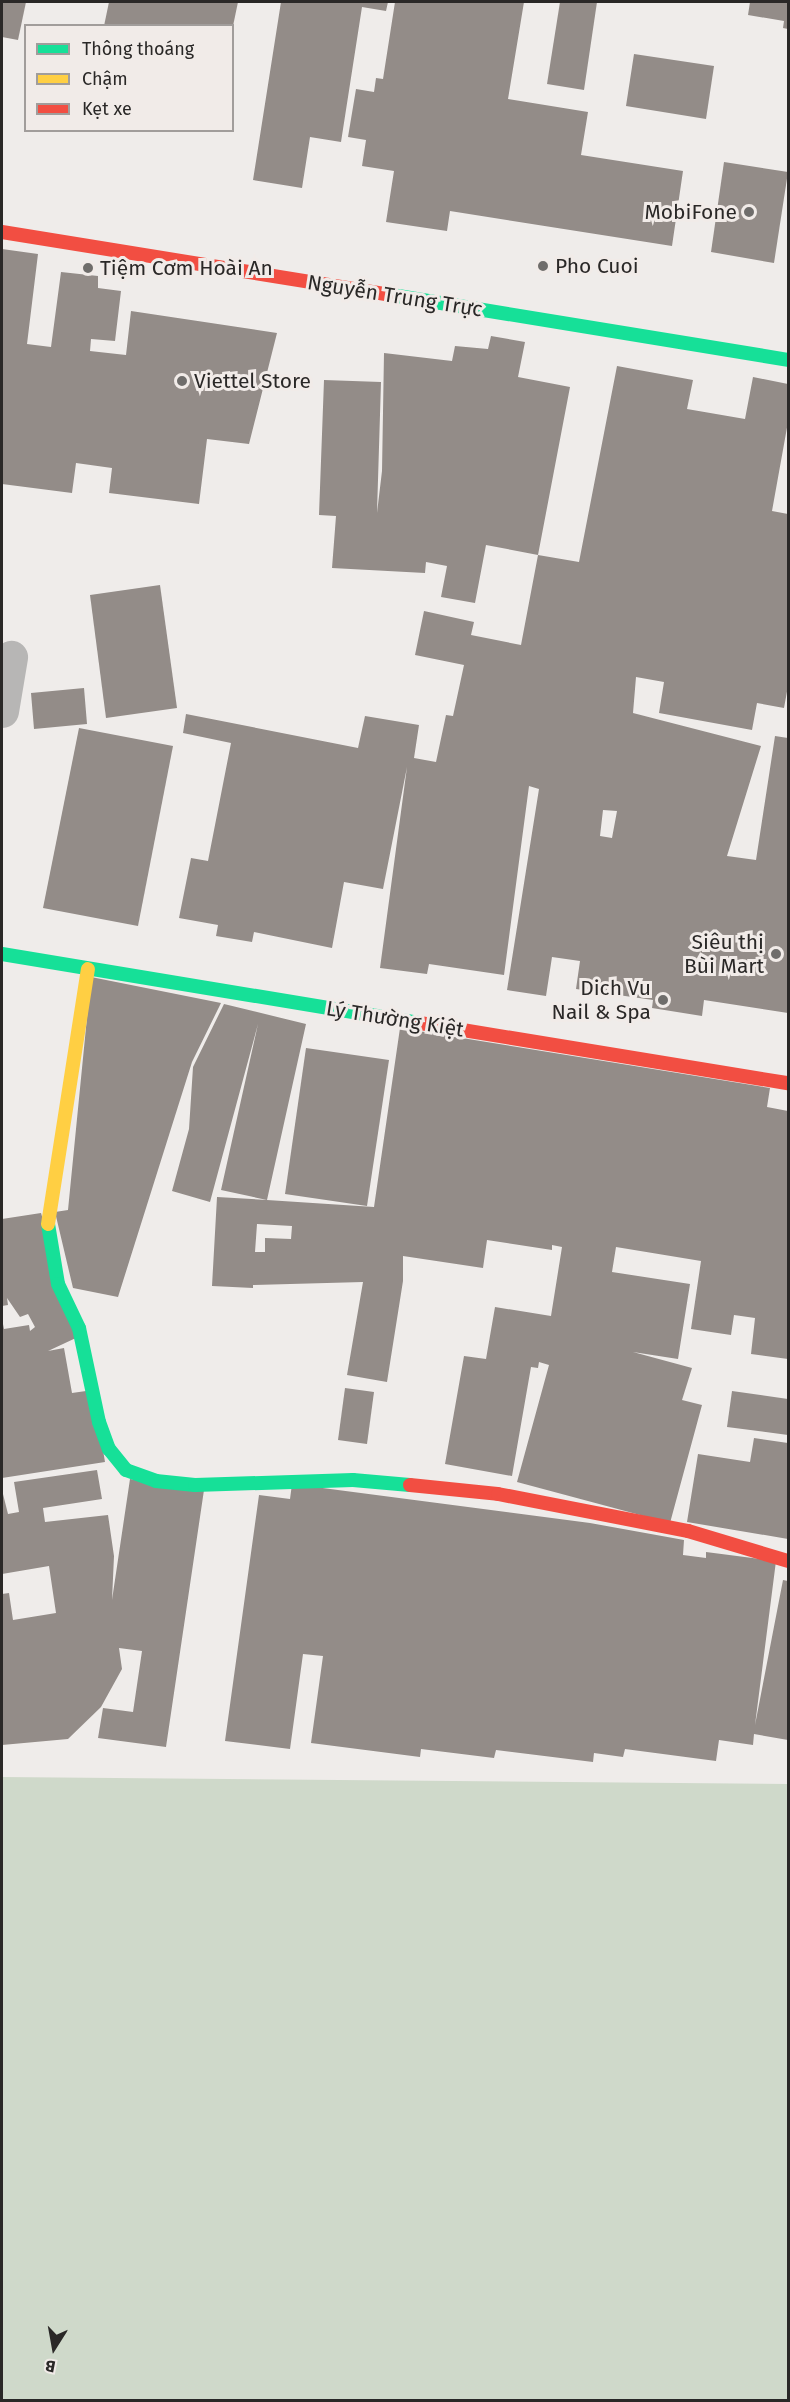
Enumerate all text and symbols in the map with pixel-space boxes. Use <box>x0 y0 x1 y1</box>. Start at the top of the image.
legend <box>24 24 234 132</box>
text: Thông thoáng <box>82 38 194 60</box>
text: Chậm <box>82 68 128 90</box>
text: Kẹt xe <box>82 98 132 120</box>
place label: MobiFone <box>644 199 737 225</box>
marker: MobiFone <box>742 205 756 219</box>
place label: Pho Cuoi <box>555 253 639 279</box>
place label: Tiệm Cơm Hoài An <box>100 255 273 281</box>
marker: Pho Cuoi <box>536 259 550 273</box>
marker: Tiệm Cơm Hoài An <box>81 261 95 275</box>
street label: Nguyễn Trung Trực <box>306 270 484 322</box>
place label: Viettel Store <box>194 368 311 394</box>
marker: Viettel Store <box>175 374 189 388</box>
place label: Siêu thị Bùi Mart <box>684 929 764 979</box>
marker: Siêu thị Bùi Mart <box>769 947 783 961</box>
place label: Dich Vu Nail & Spa <box>552 975 651 1025</box>
marker: Dich Vu Nail & Spa <box>656 993 670 1007</box>
street label: Lý Thường Kiệt <box>324 996 466 1042</box>
north arrow <box>24 2318 84 2378</box>
text: B <box>44 2356 57 2376</box>

